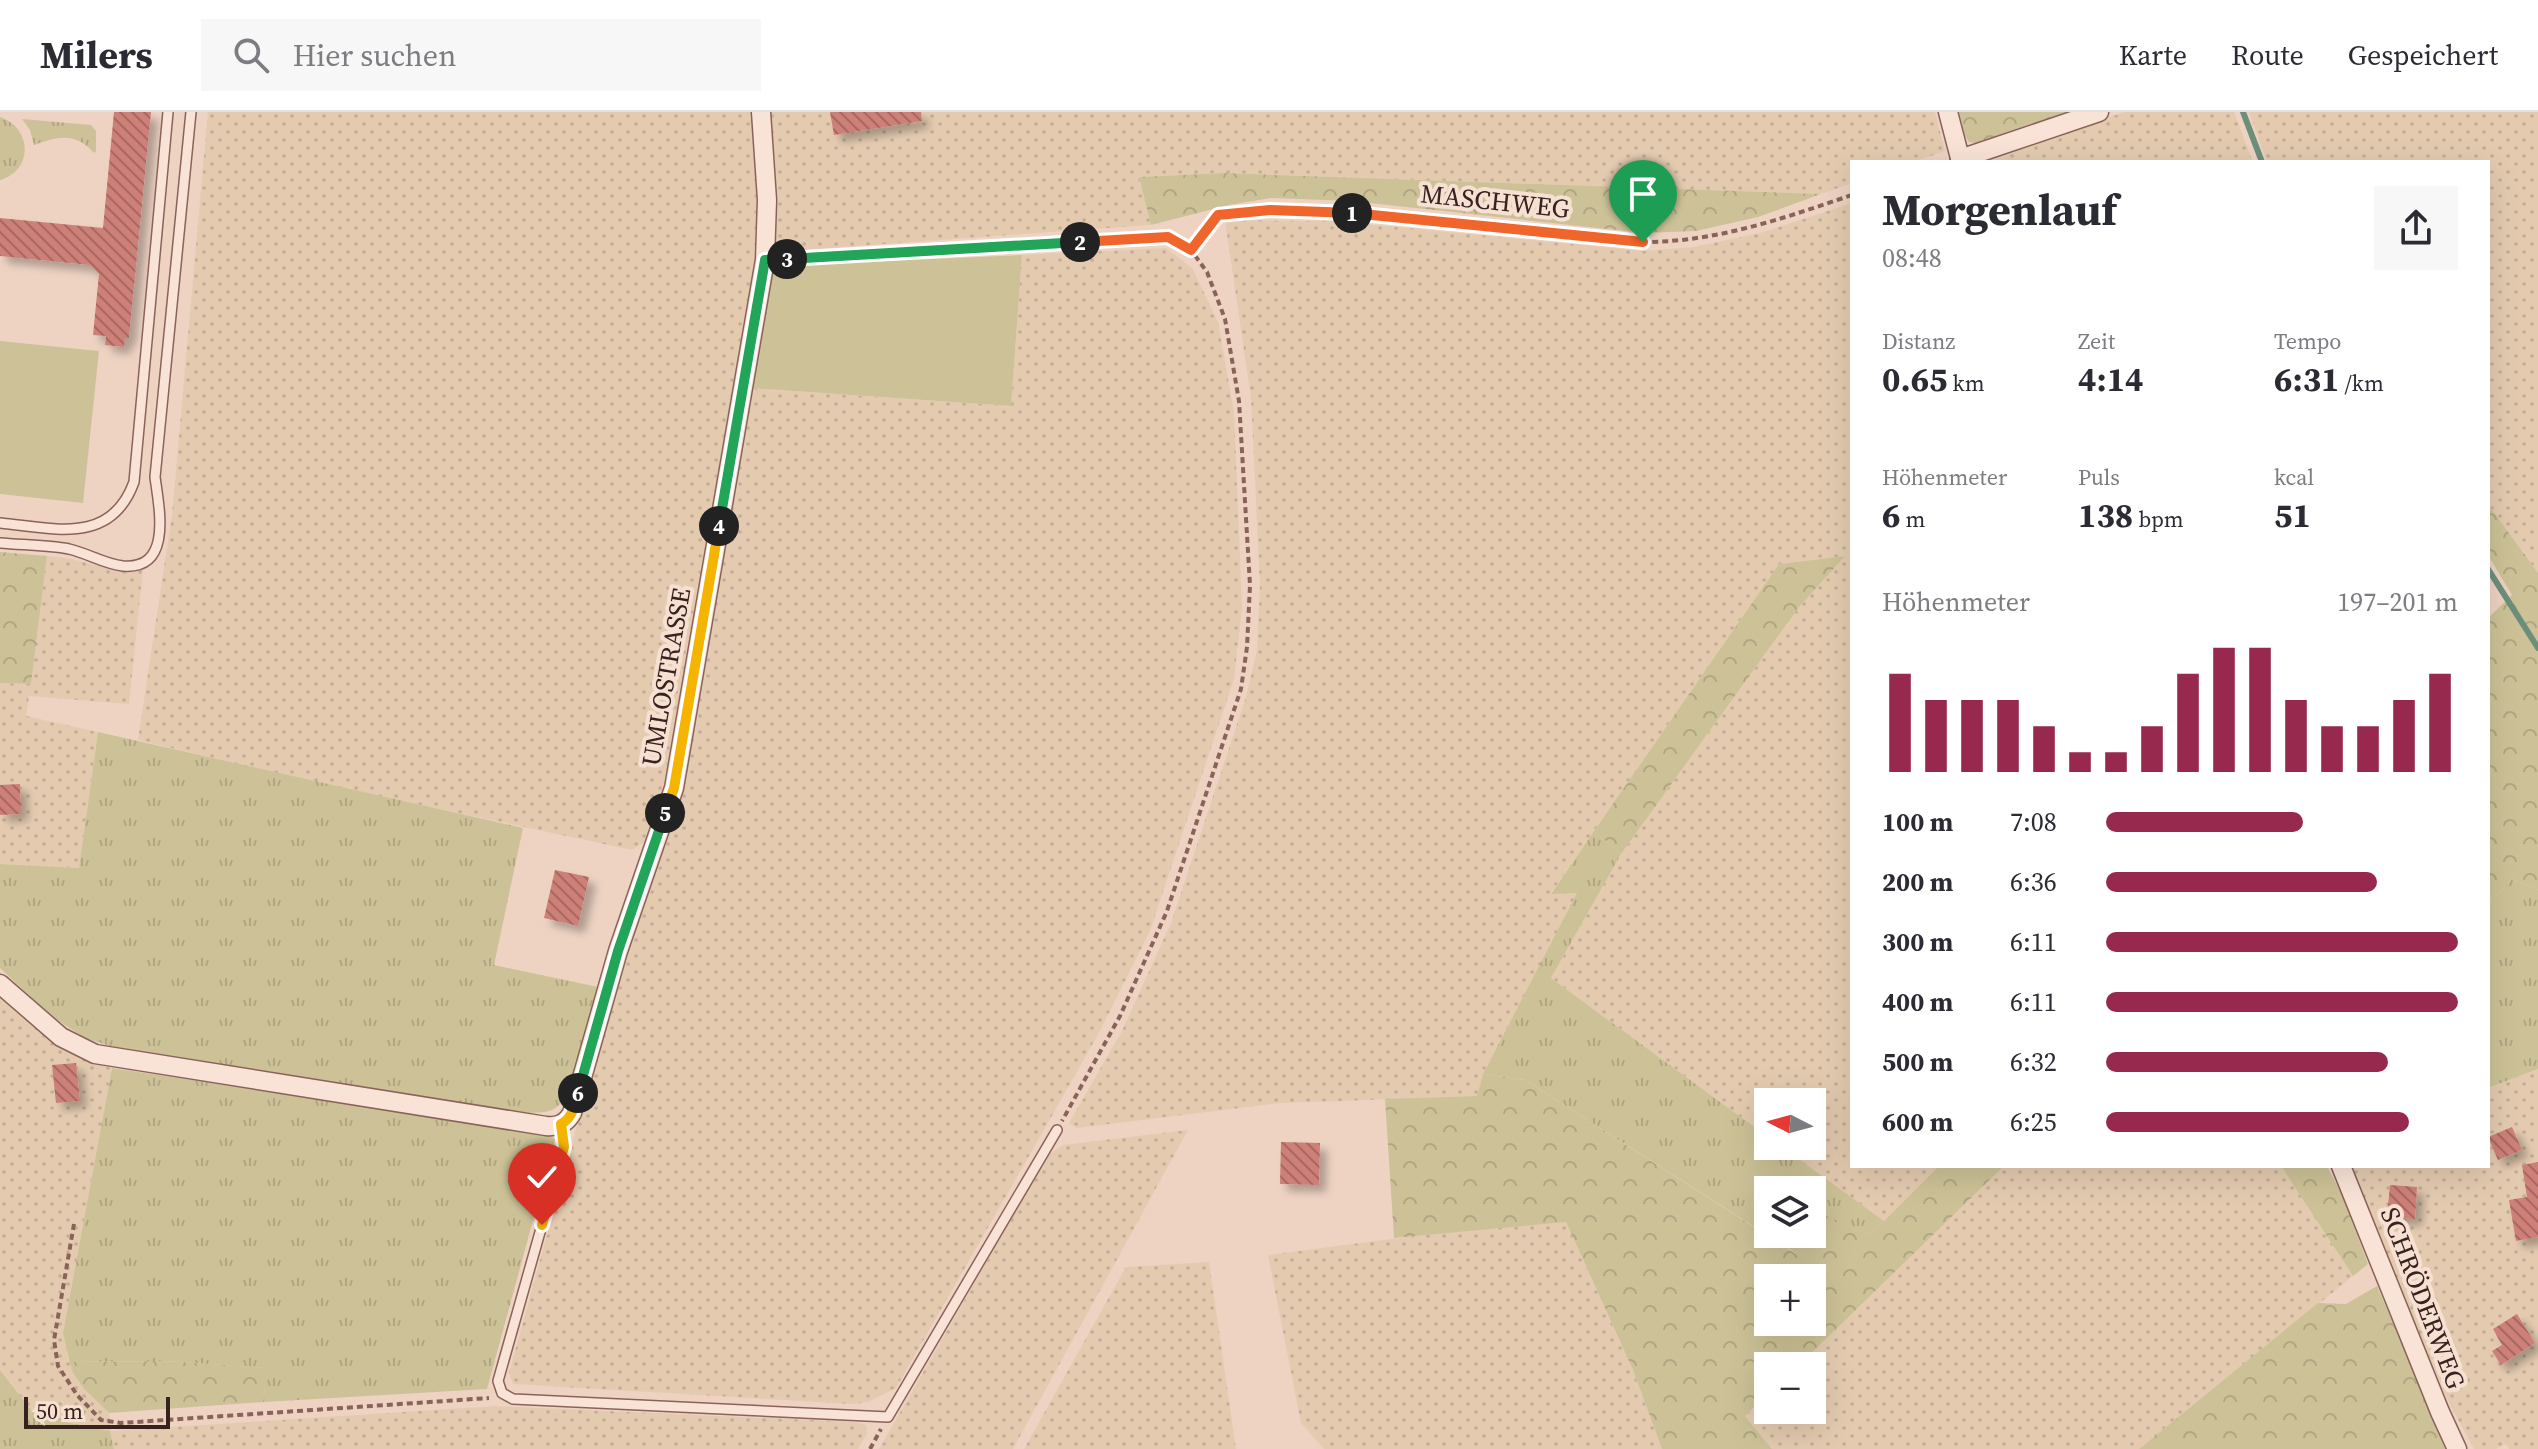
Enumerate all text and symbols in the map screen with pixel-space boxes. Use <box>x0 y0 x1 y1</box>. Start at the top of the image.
search box <box>201 19 761 91</box>
text: Milers <box>40 29 153 81</box>
icon: search <box>229 33 273 77</box>
text: Hier suchen <box>293 35 456 76</box>
text: Karte <box>2119 36 2187 74</box>
text: Route <box>2231 36 2304 74</box>
text: Gespeichert <box>2348 36 2498 74</box>
pin <box>1609 160 1677 242</box>
icon: arrive <box>1621 172 1665 216</box>
street label: MASCHWEG <box>1419 175 1571 227</box>
text: Morgenlauf <box>1882 179 2117 240</box>
button: share <box>2374 186 2458 270</box>
pin: 1 <box>1332 193 1372 233</box>
text: 1 <box>1346 198 1358 228</box>
pin: 2 <box>1060 222 1100 262</box>
text: 2 <box>1074 227 1086 257</box>
pin: 3 <box>767 239 807 279</box>
text: 08:48 <box>1882 240 1942 276</box>
text: 3 <box>781 244 793 274</box>
text: Distanz <box>1882 326 1955 356</box>
text: Zeit <box>2078 326 2115 356</box>
text: Tempo <box>2274 326 2341 356</box>
text: 0.65 <box>1882 356 1947 402</box>
text: 4:14 <box>2078 356 2143 402</box>
text: 6:31 <box>2274 356 2339 402</box>
text: km <box>1947 368 1984 398</box>
text: /km <box>2339 368 2384 398</box>
text: Höhenmeter <box>1882 462 2007 492</box>
text: Puls <box>2078 462 2120 492</box>
text: kcal <box>2274 462 2314 492</box>
text: 6 <box>1882 492 1900 538</box>
text: 138 <box>2078 492 2133 538</box>
text: 51 <box>2274 492 2311 538</box>
text: m <box>1900 504 1925 534</box>
text: bpm <box>2133 504 2184 534</box>
pin: 4 <box>699 506 739 546</box>
text: 4 <box>713 511 725 541</box>
text: Höhenmeter <box>1882 584 2030 620</box>
text: 197–201 m <box>2337 584 2458 620</box>
street label: UMLOSTRASSE <box>633 585 699 769</box>
pin: 5 <box>645 793 685 833</box>
text: 5 <box>659 798 671 828</box>
text: 100 m <box>1882 804 1953 840</box>
text: 7:08 <box>2010 804 2057 840</box>
text: 200 m <box>1882 864 1953 900</box>
text: 6:36 <box>2010 864 2057 900</box>
text: 300 m <box>1882 924 1953 960</box>
text: 6:11 <box>2010 924 2057 960</box>
text: 400 m <box>1882 984 1953 1020</box>
text: 6:11 <box>2010 984 2057 1020</box>
text: 500 m <box>1882 1044 1953 1080</box>
text: 6:32 <box>2010 1044 2057 1080</box>
pin: 6 <box>558 1073 598 1113</box>
text: 6 <box>572 1078 584 1108</box>
north arrow <box>1754 1088 1826 1160</box>
map controls <box>1754 1088 1826 1424</box>
text: 600 m <box>1882 1104 1953 1140</box>
text: 6:25 <box>2010 1104 2057 1140</box>
pin <box>508 1143 576 1225</box>
icon: check <box>520 1155 564 1199</box>
button: layers <box>1754 1176 1826 1248</box>
street label: SCHRÖDERWEG <box>2372 1202 2474 1394</box>
button: + <box>1754 1264 1826 1336</box>
button: − <box>1754 1352 1826 1424</box>
scale bar <box>24 1393 170 1429</box>
text: 50 m <box>36 1396 83 1426</box>

